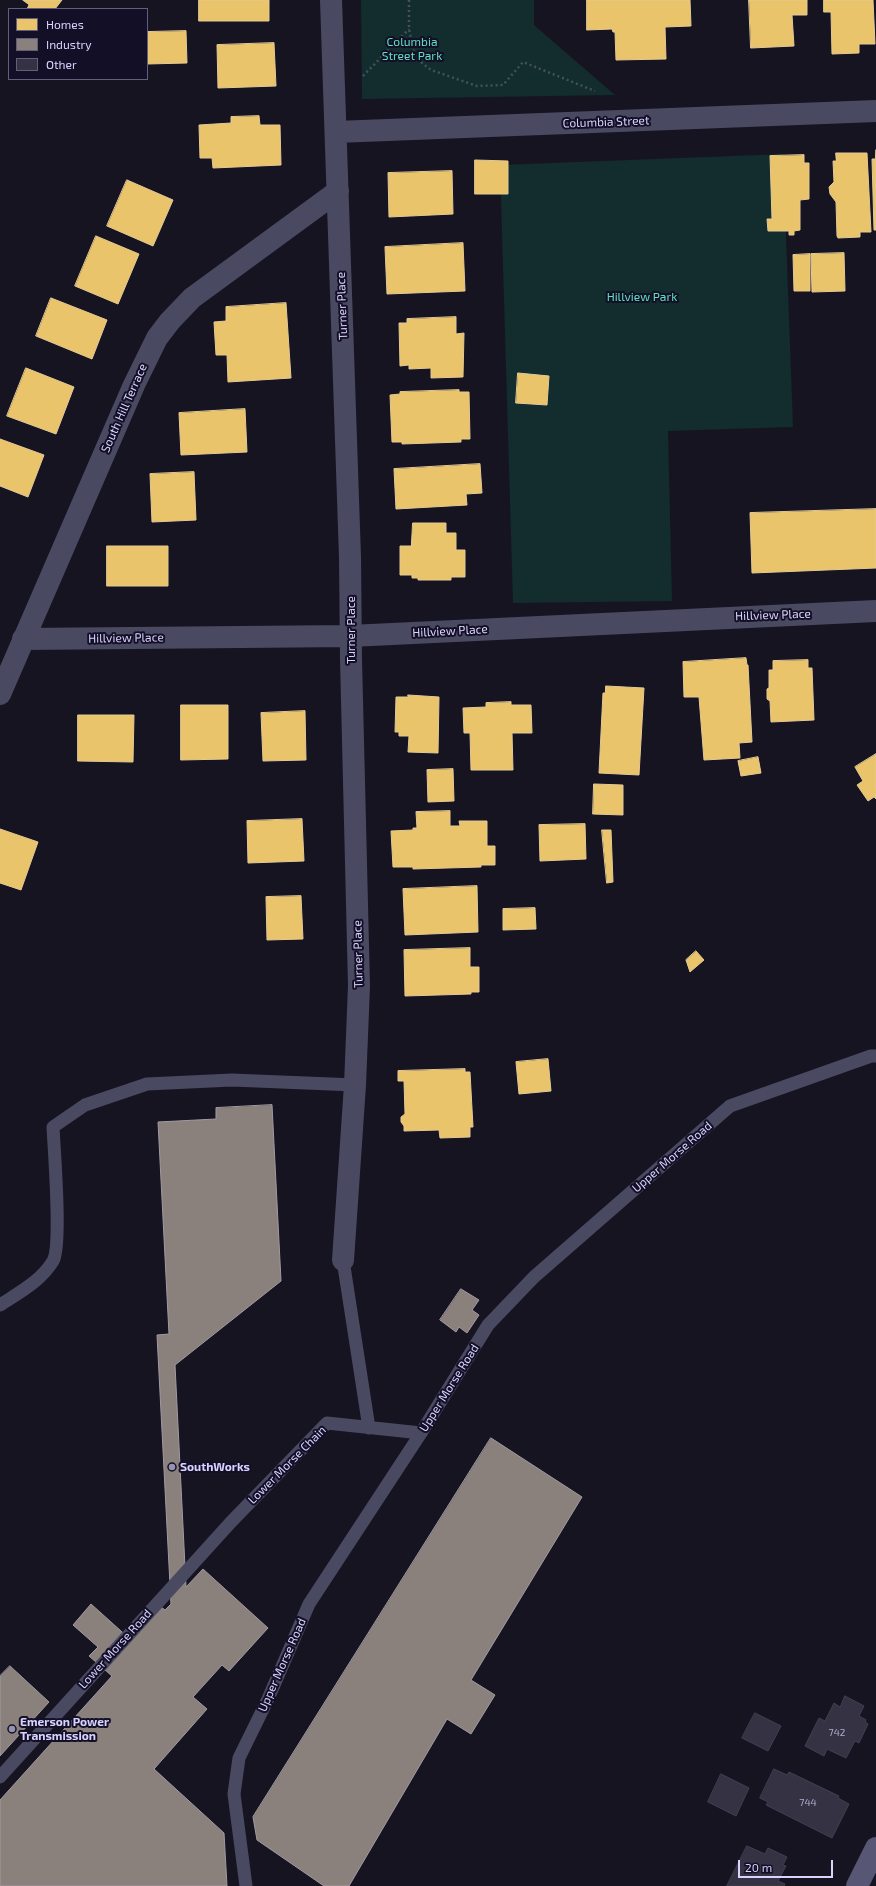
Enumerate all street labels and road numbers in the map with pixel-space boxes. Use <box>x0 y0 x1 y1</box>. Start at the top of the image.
street label: Columbia Street <box>562 113 650 131</box>
street label: Turner Place <box>334 272 350 340</box>
street label: South Hill Terrace <box>98 361 150 455</box>
street label: Turner Place <box>344 596 358 664</box>
street label: Hillview Place <box>735 606 811 624</box>
street label: Hillview Place <box>412 622 488 640</box>
street label: Hillview Place <box>88 630 164 646</box>
street label: Turner Place <box>350 920 366 988</box>
street label: Upper Morse Road <box>629 1118 715 1196</box>
street label: Upper Morse Road <box>416 1341 482 1435</box>
street label: Lower Morse Chain <box>245 1423 329 1507</box>
street label: Lower Morse Road <box>76 1606 154 1692</box>
street label: Upper Morse Road <box>255 1616 309 1714</box>

